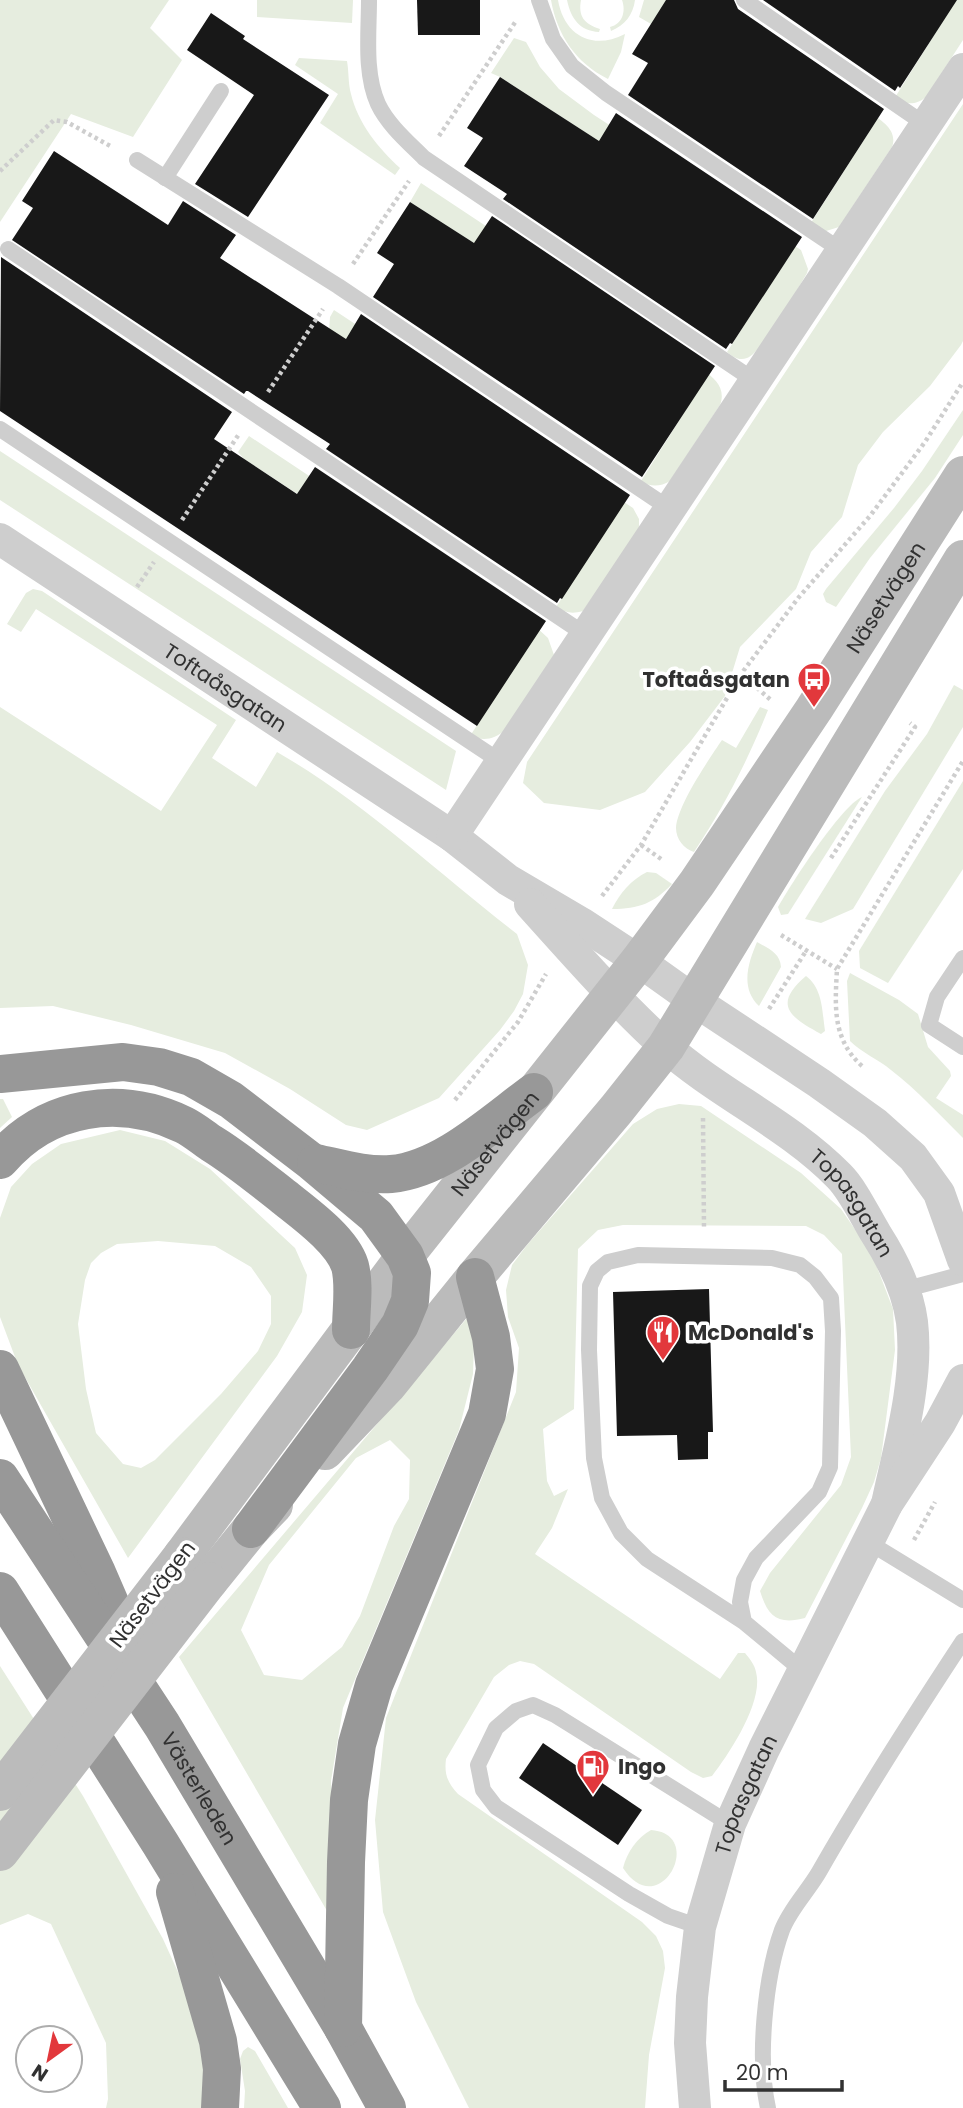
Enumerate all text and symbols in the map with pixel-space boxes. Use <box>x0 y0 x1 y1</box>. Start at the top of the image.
street label: Näsetvägen <box>839 536 932 658</box>
street label: Toftaåsgatan <box>158 636 293 739</box>
bus stop icon: Toftaåsgatan <box>795 660 833 709</box>
place label: Toftaåsgatan <box>642 665 790 694</box>
street label: Näsetvägen <box>444 1084 546 1202</box>
street label: Topasgatan <box>804 1142 901 1262</box>
restaurant icon: McDonald's <box>644 1313 682 1362</box>
place label: McDonald's <box>688 1318 814 1347</box>
street label: Näsetvägen <box>102 1534 202 1654</box>
street label: Västerleden <box>155 1726 245 1850</box>
street label: Topasgatan <box>707 1729 784 1858</box>
fuel station icon: Ingo <box>574 1747 612 1796</box>
place label: Ingo <box>618 1752 666 1781</box>
north arrow <box>14 2024 84 2094</box>
scale bar <box>725 2048 842 2092</box>
text: N <box>27 2058 53 2088</box>
text: 20 m <box>736 2058 789 2087</box>

